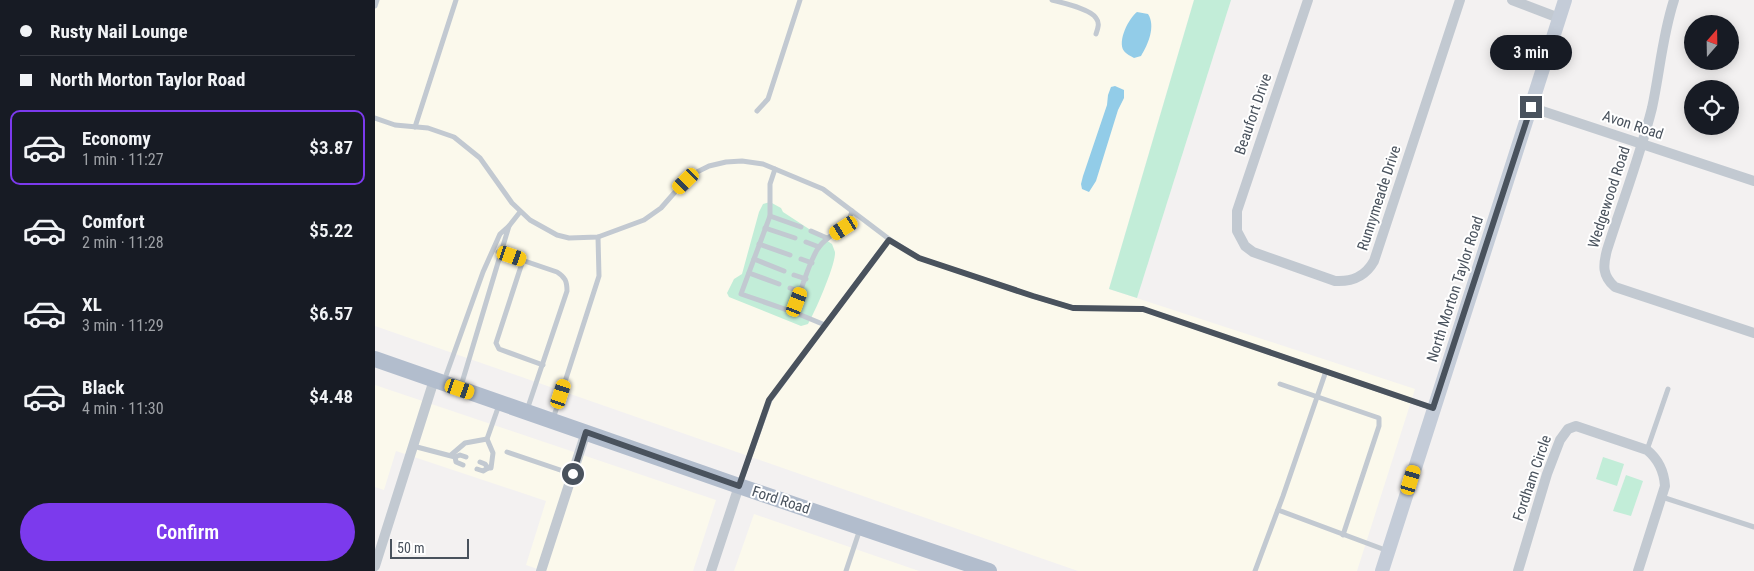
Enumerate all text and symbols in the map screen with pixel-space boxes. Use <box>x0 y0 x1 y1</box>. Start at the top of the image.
north arrow <box>1684 15 1739 70</box>
map controls <box>1684 15 1739 135</box>
text: Rusty Nail Lounge <box>50 20 188 43</box>
callout: 3 min <box>1490 34 1572 70</box>
text: 3 min <box>1513 43 1549 62</box>
text: North Morton Taylor Road <box>50 68 245 91</box>
street label: Beaufort Drive <box>1231 71 1275 157</box>
button: locate <box>1684 80 1739 135</box>
route end <box>1520 96 1542 118</box>
street label: Avon Road <box>1600 107 1666 143</box>
icon: car <box>22 125 67 170</box>
text: Economy <box>82 127 151 150</box>
text: $3.87 <box>309 136 353 159</box>
street label: Runnymeade Drive <box>1354 143 1404 253</box>
street label: Wedgewood Road <box>1584 144 1634 250</box>
text: 1 min · 11:27 <box>82 150 164 169</box>
car <box>670 165 702 197</box>
icon: car <box>22 208 67 253</box>
text: Comfort <box>82 210 145 233</box>
car <box>827 214 860 242</box>
street label: North Morton Taylor Road <box>1423 214 1487 364</box>
text: $5.22 <box>309 219 353 242</box>
text: 2 min · 11:28 <box>82 233 164 252</box>
car <box>495 244 528 268</box>
car <box>784 285 809 319</box>
icon: car <box>22 291 67 336</box>
text: XL <box>82 293 102 316</box>
text: $6.57 <box>309 302 353 325</box>
text: 3 min · 11:29 <box>82 316 164 335</box>
icon: car <box>22 374 67 419</box>
text: Black <box>82 376 124 399</box>
car <box>443 377 476 401</box>
car <box>549 377 572 411</box>
text: $4.48 <box>309 385 353 408</box>
text: 4 min · 11:30 <box>82 399 164 418</box>
street label: Fordham Circle <box>1509 433 1555 523</box>
route start <box>562 463 584 485</box>
car <box>1399 463 1422 497</box>
street label: Ford Road <box>750 482 812 518</box>
button: Confirm <box>20 503 355 561</box>
scale bar <box>390 536 469 559</box>
text: 50 m <box>397 540 425 556</box>

